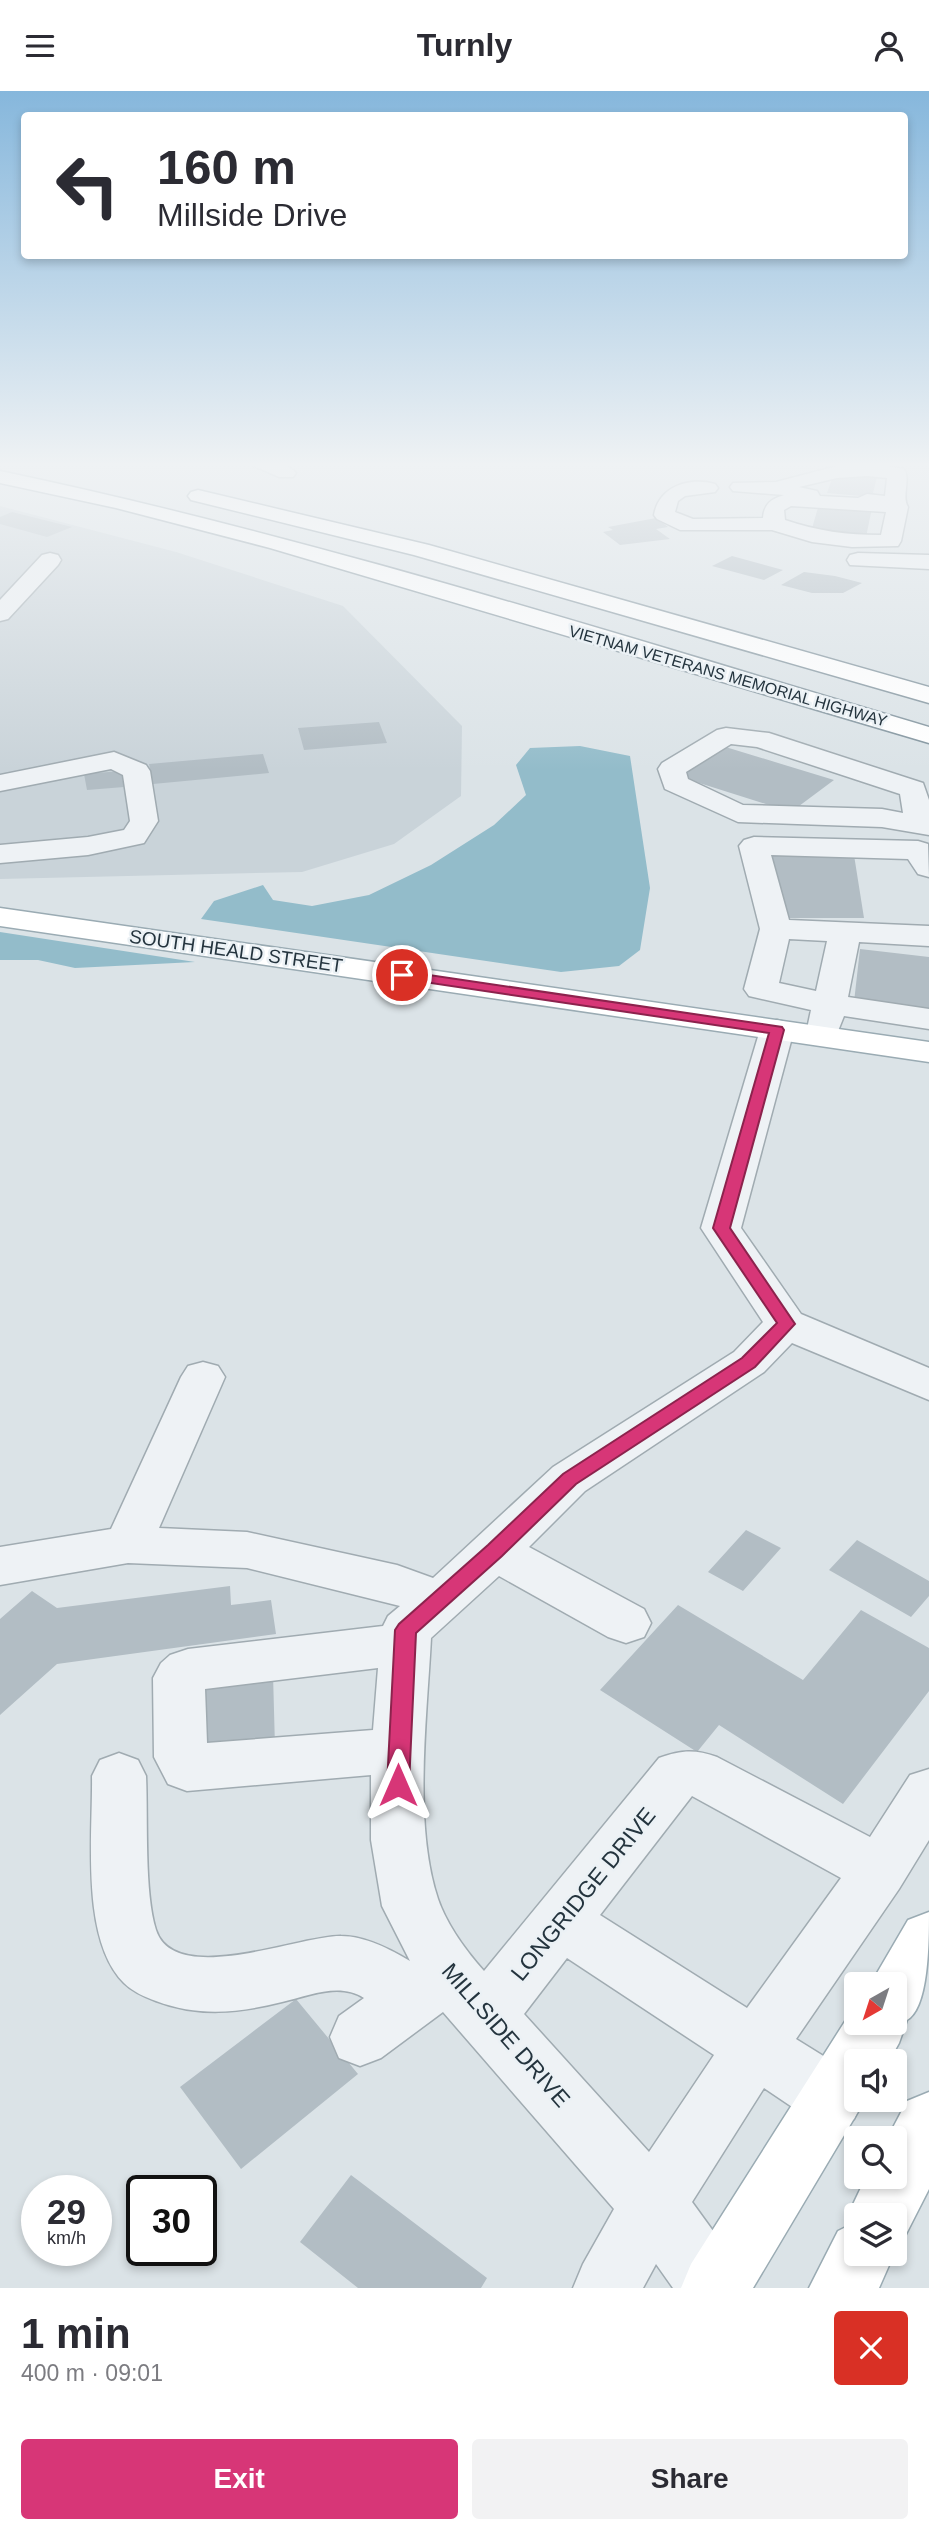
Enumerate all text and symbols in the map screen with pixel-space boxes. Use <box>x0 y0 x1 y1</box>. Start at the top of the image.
icon: menu <box>21 27 59 65</box>
text: Turnly <box>417 27 512 63</box>
icon: person <box>870 27 908 65</box>
icon: left <box>42 140 133 231</box>
text: 160 m <box>157 140 296 194</box>
text: Millside Drive <box>157 197 347 233</box>
street label: VIETNAM VETERANS MEMORIAL HIGHWAY <box>567 622 889 730</box>
street label: SOUTH HEALD STREET <box>128 926 344 976</box>
pin <box>372 945 432 1005</box>
icon: arrive <box>383 956 421 994</box>
position arrow <box>361 1748 435 1822</box>
street label: LONGRIDGE DRIVE <box>505 1802 661 1986</box>
street label: MILLSIDE DRIVE <box>437 1958 575 2112</box>
north arrow <box>844 1972 906 2035</box>
map controls <box>844 1972 907 2266</box>
button: sound <box>844 2049 907 2112</box>
button: search <box>844 2126 907 2189</box>
speed limit sign: 30 <box>126 2175 217 2266</box>
text: 29 <box>47 2192 86 2231</box>
button: layers <box>844 2203 907 2266</box>
text: km/h <box>47 2228 86 2248</box>
text: 1 min <box>21 2310 131 2357</box>
button: close <box>834 2311 908 2385</box>
text: 400 m · 09:01 <box>21 2360 163 2386</box>
button: Exit <box>21 2439 458 2519</box>
button: Share <box>472 2439 908 2519</box>

